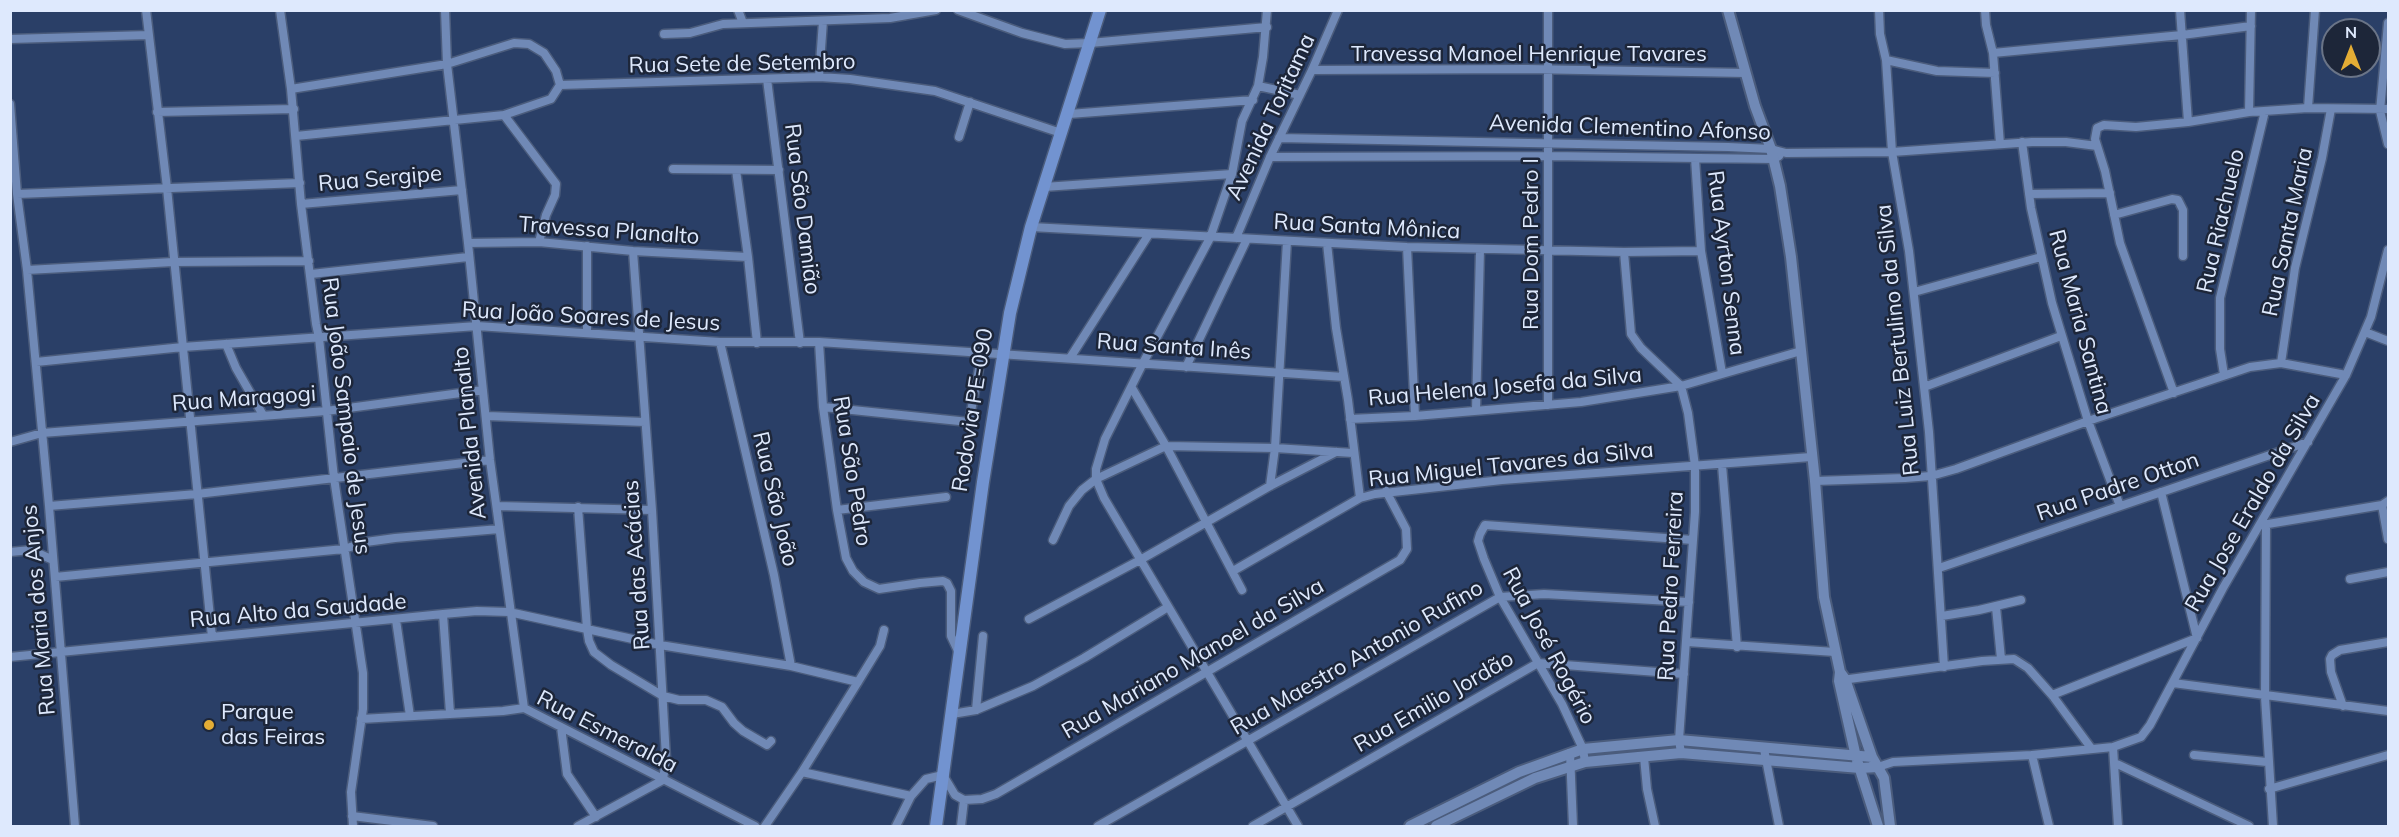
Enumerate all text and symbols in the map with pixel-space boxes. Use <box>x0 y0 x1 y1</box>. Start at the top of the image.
north arrow <box>2321 18 2381 78</box>
text: N <box>2345 22 2357 42</box>
street label: Avenida Toritama <box>1221 30 1321 204</box>
street label: Travessa Manoel Henrique Tavares <box>1351 41 1707 67</box>
street label: Rua Sete de Setembro <box>628 49 856 79</box>
street label: Avenida Clementino Afonso <box>1489 110 1771 146</box>
street label: Rua São Damião <box>778 122 826 296</box>
street label: Rua Santa Maria <box>2257 145 2319 319</box>
street label: Rua Riachuelo <box>2192 147 2250 295</box>
street label: Rua Dom Pedro I <box>1518 158 1544 330</box>
street label: Rua Sergipe <box>317 160 443 198</box>
street label: Rua Ayrton Senna <box>1702 169 1750 357</box>
street label: Rua Luiz Bertulino da Silva <box>1871 203 1925 477</box>
street label: Rua Santa Mônica <box>1273 209 1461 245</box>
street label: Travessa Planalto <box>518 212 700 250</box>
street label: Rua Maria Santina <box>2043 227 2117 417</box>
street label: Rua João Sampaio de Jesus <box>316 276 376 556</box>
street label: Rua João Soares de Jesus <box>461 297 721 337</box>
street label: Rodovia PE-090 <box>947 326 999 494</box>
street label: Rua Santa Inês <box>1096 328 1252 366</box>
street label: Avenida Planalto <box>448 345 492 521</box>
street label: Rua Helena Josefa da Silva <box>1367 362 1643 412</box>
street label: Rua Maragogi <box>171 381 317 417</box>
street label: Rua Jose Eraldo da Silva <box>2180 389 2326 617</box>
street label: Rua São Pedro <box>827 394 877 548</box>
street label: Rua São João <box>747 429 803 569</box>
street label: Rua Miguel Tavares da Silva <box>1367 437 1655 493</box>
street label: Rua Padre Otton <box>2033 447 2203 527</box>
street label: Rua das Acácias <box>618 479 656 651</box>
street label: Rua Pedro Ferreira <box>1653 490 1689 682</box>
street label: Rua Maria dos Anjos <box>17 504 61 716</box>
street label: Rua José Rogério <box>1497 563 1601 729</box>
street label: Rua Mariano Manoel da Silva <box>1057 573 1329 745</box>
street label: Rua Maestro Antonio Rufino <box>1226 575 1488 741</box>
street label: Rua Alto da Saudade <box>189 588 407 634</box>
street label: Rua Emilio Jordão <box>1350 646 1518 758</box>
street label: Rua Esmeralda <box>532 685 682 779</box>
place label: Parque das Feiras <box>221 699 325 750</box>
marker: Parque das Feiras <box>202 718 216 732</box>

